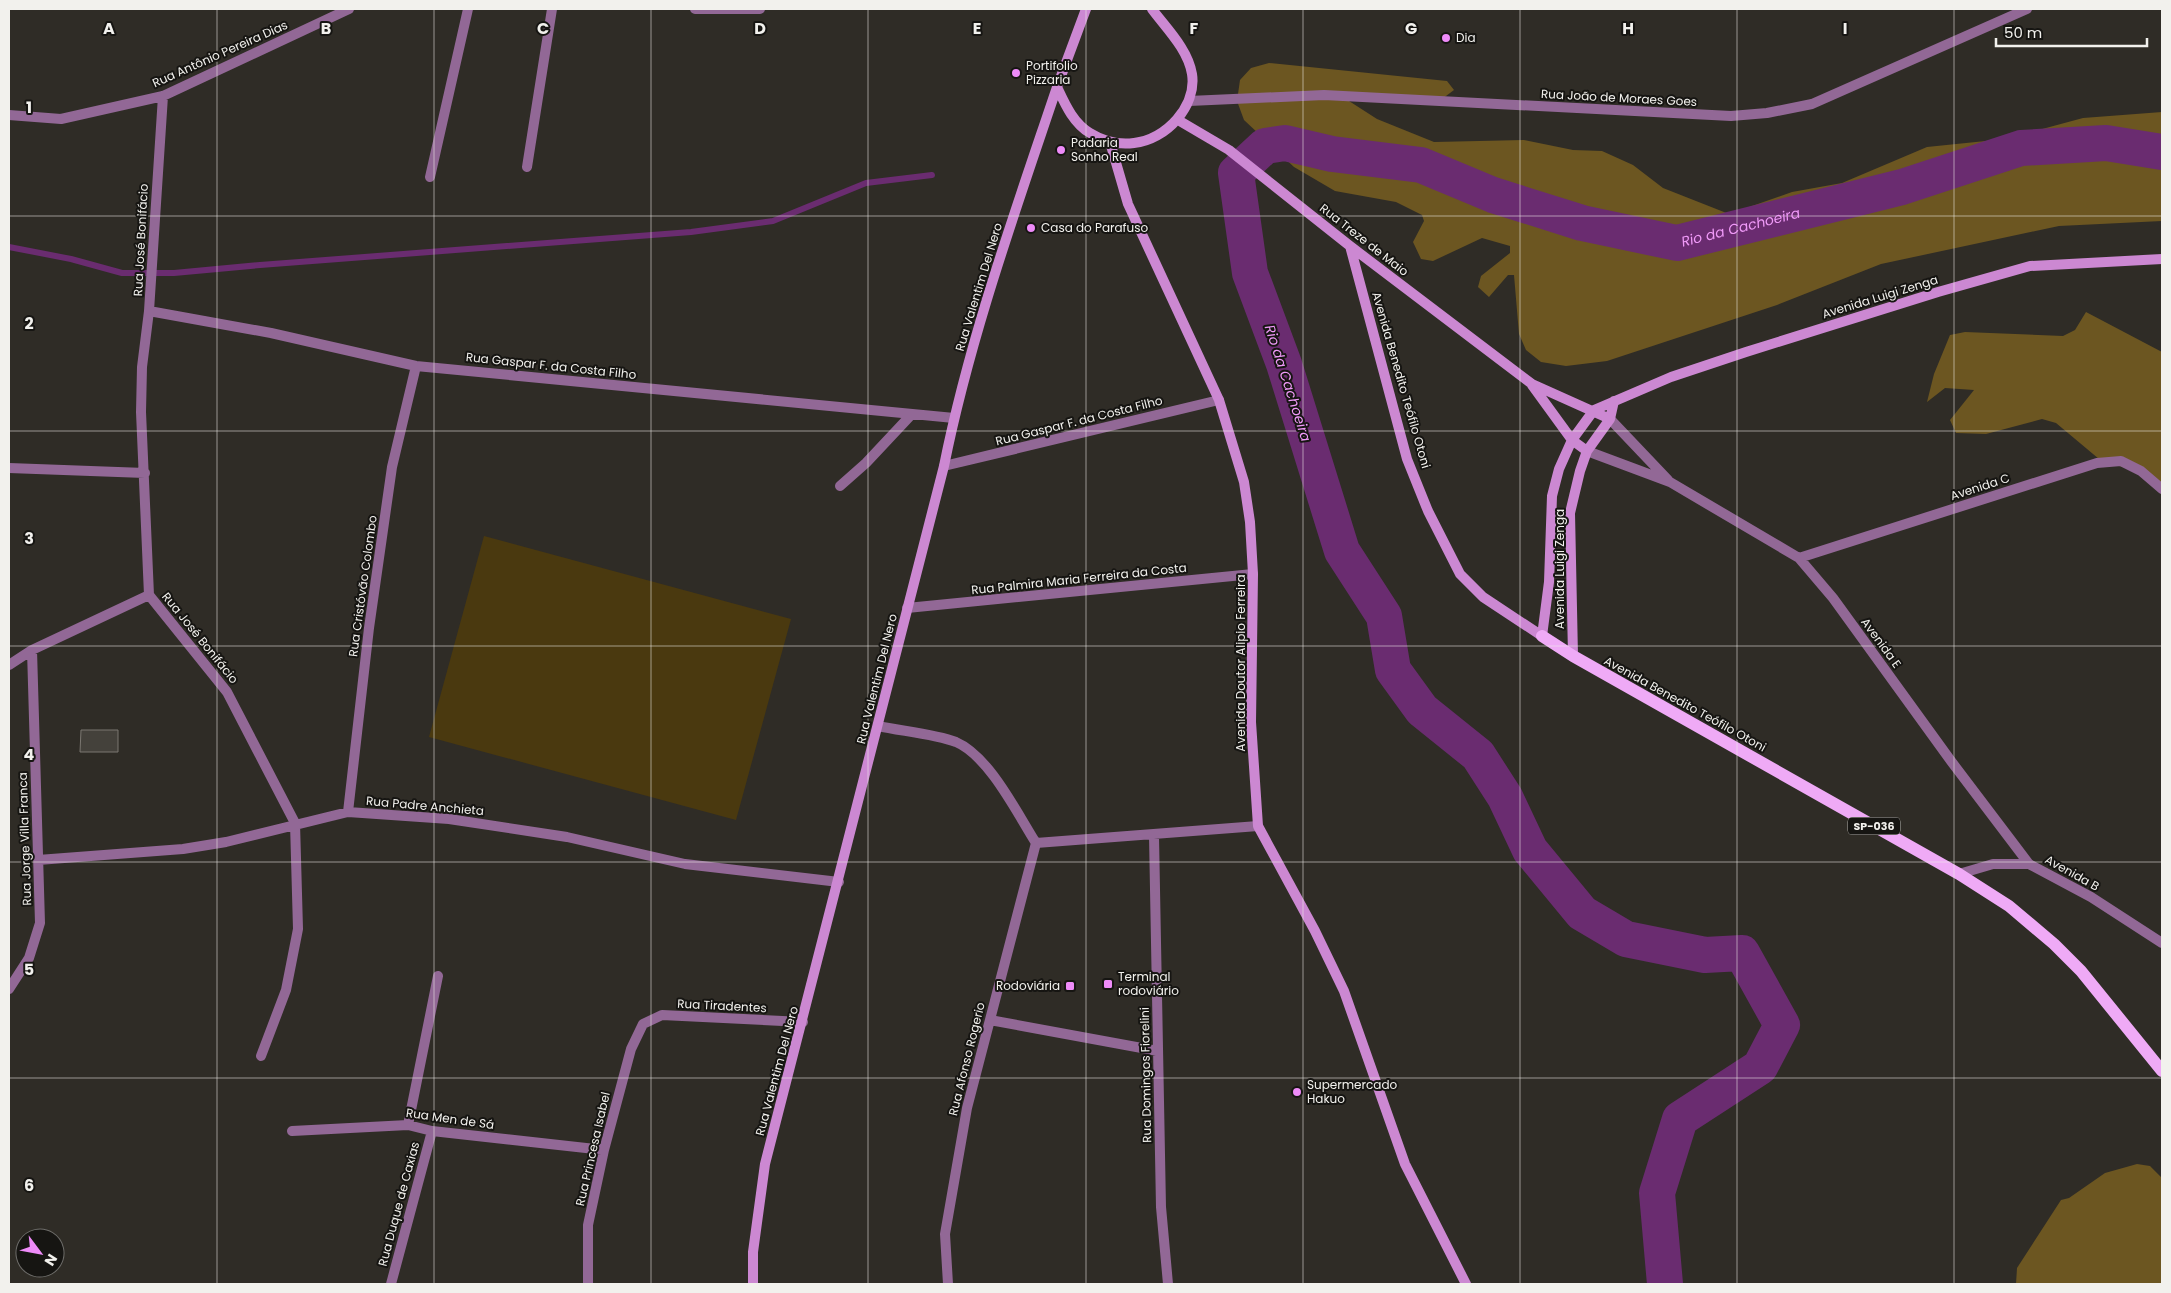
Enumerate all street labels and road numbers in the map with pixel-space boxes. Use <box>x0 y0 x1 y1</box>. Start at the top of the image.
street label: Rua Antônio Pereira Dias <box>149 16 290 91</box>
street label: Rua João de Moraes Goes <box>1541 85 1698 110</box>
street label: Rua José Bonifácio <box>129 183 152 297</box>
street label: Rua Treze de Maio <box>1316 199 1413 280</box>
street label: Rua Valentim Del Nero <box>951 220 1006 353</box>
street label: Avenida Luigi Zenga <box>1820 271 1940 322</box>
street label: Avenida Benedito Teófilo Otoni <box>1368 290 1435 470</box>
street label: Rua Gaspar F. da Costa Filho <box>465 348 637 383</box>
street label: Rua Gaspar F. da Costa Filho <box>994 391 1164 449</box>
street label: Avenida C <box>1948 469 2012 504</box>
street label: Avenida Luigi Zenga <box>1551 509 1568 629</box>
street label: Rua Cristóvão Colombo <box>344 514 381 658</box>
street label: Rua Palmira Maria Ferreira da Costa <box>970 559 1187 598</box>
street label: Avenida Doutor Alipio Ferreira <box>1232 574 1249 752</box>
street label: Rua José Bonifácio <box>158 588 243 687</box>
street label: Rua Valentim Del Nero <box>852 612 901 746</box>
street label: Avenida E <box>1857 614 1905 671</box>
street label: Avenida Benedito Teófilo Otoni <box>1601 652 1769 755</box>
street label: Rua Jorge Villa Franca <box>14 772 35 906</box>
street label: Rua Padre Anchieta <box>365 792 485 819</box>
road number: SP-036 <box>1848 818 1900 834</box>
street label: Avenida B <box>2042 851 2102 894</box>
street label: Rua Tiradentes <box>677 995 767 1016</box>
street label: Rua Afonso Rogerio <box>944 1000 989 1117</box>
street label: Rua Valentim Del Nero <box>751 1004 802 1138</box>
street label: Rua Domingos Fiorelini <box>1136 1007 1155 1143</box>
street label: Rua Princesa Isabel <box>571 1090 614 1208</box>
street label: Rua Men de Sá <box>405 1104 495 1133</box>
street label: Rua Duque de Caxias <box>374 1140 423 1268</box>

